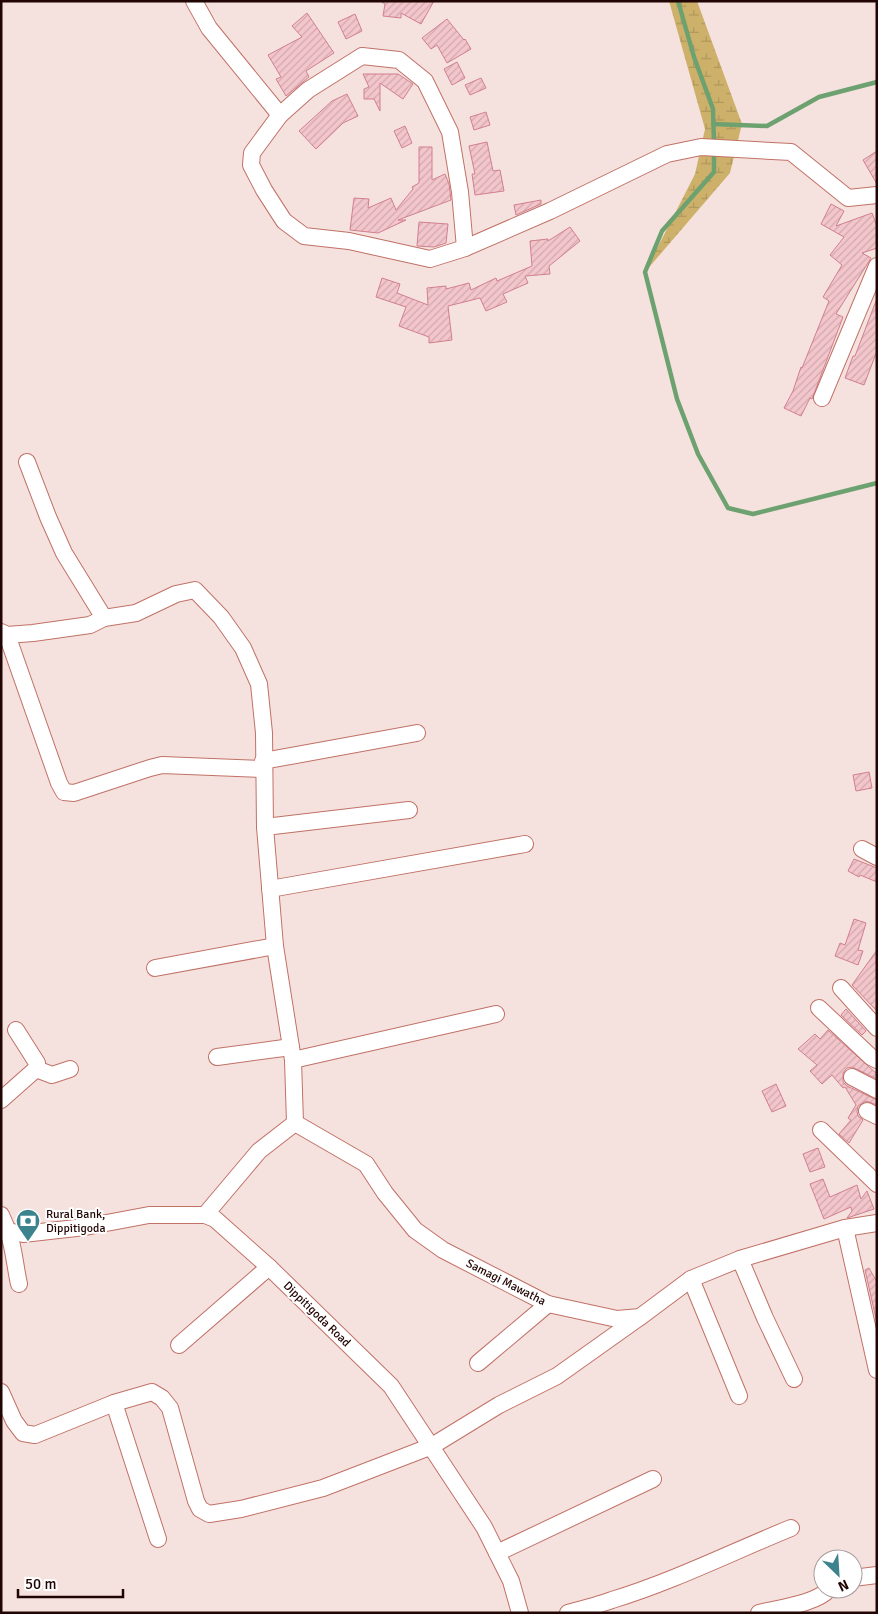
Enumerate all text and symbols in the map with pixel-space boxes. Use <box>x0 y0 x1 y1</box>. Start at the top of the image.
place label: Rural Bank, Dippitigoda <box>46 1207 106 1236</box>
bank icon: Rural Bank, Dippitigoda <box>15 1208 41 1242</box>
street label: Samagi Mawatha <box>463 1256 548 1309</box>
street label: Dippitigoda Road <box>280 1278 353 1350</box>
north arrow <box>813 1549 863 1599</box>
scale bar <box>18 1566 122 1598</box>
text: 50 m <box>25 1575 56 1593</box>
text: N <box>835 1576 851 1595</box>

